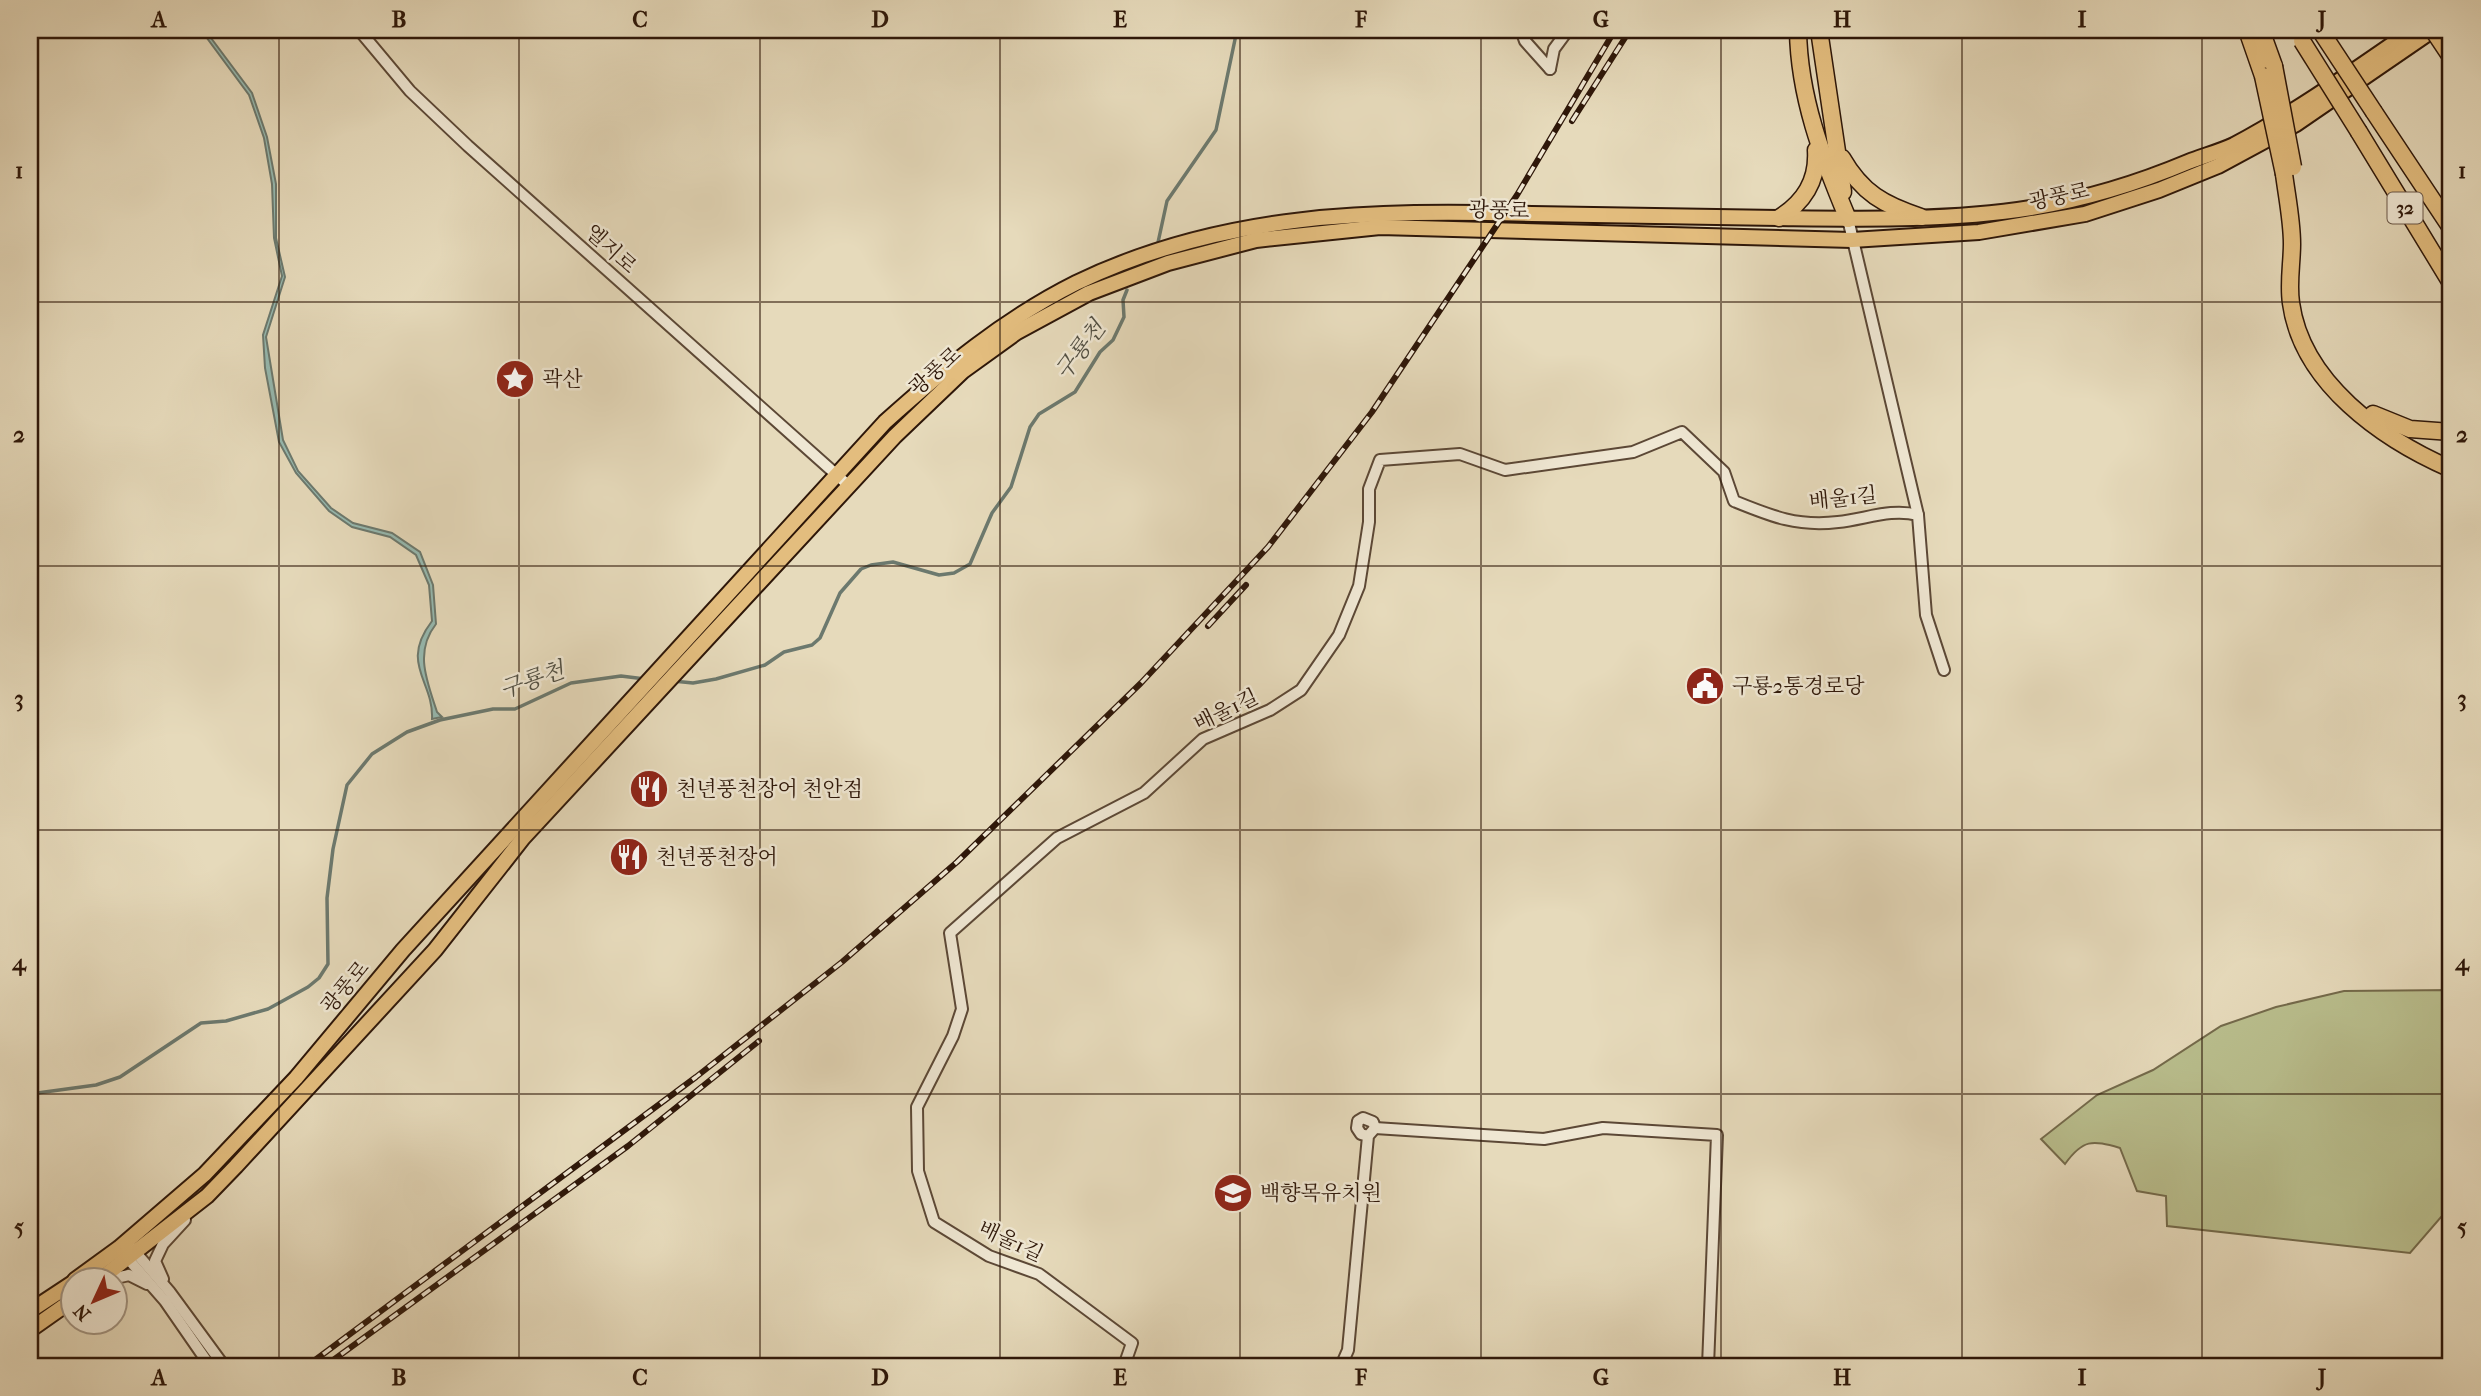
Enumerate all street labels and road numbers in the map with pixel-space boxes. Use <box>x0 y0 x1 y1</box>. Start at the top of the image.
street label: 광풍로 <box>2027 178 2091 214</box>
road number: 32 <box>2388 192 2422 224</box>
street label: 광풍로 <box>1468 197 1530 223</box>
street label: 엘지로 <box>580 220 642 278</box>
street label: 광풍로 <box>904 342 966 400</box>
street label: 배울1길 <box>1808 482 1878 514</box>
street label: 배울1길 <box>1190 684 1262 736</box>
street label: 광풍로 <box>316 956 374 1018</box>
street label: 배울1길 <box>975 1216 1047 1266</box>

